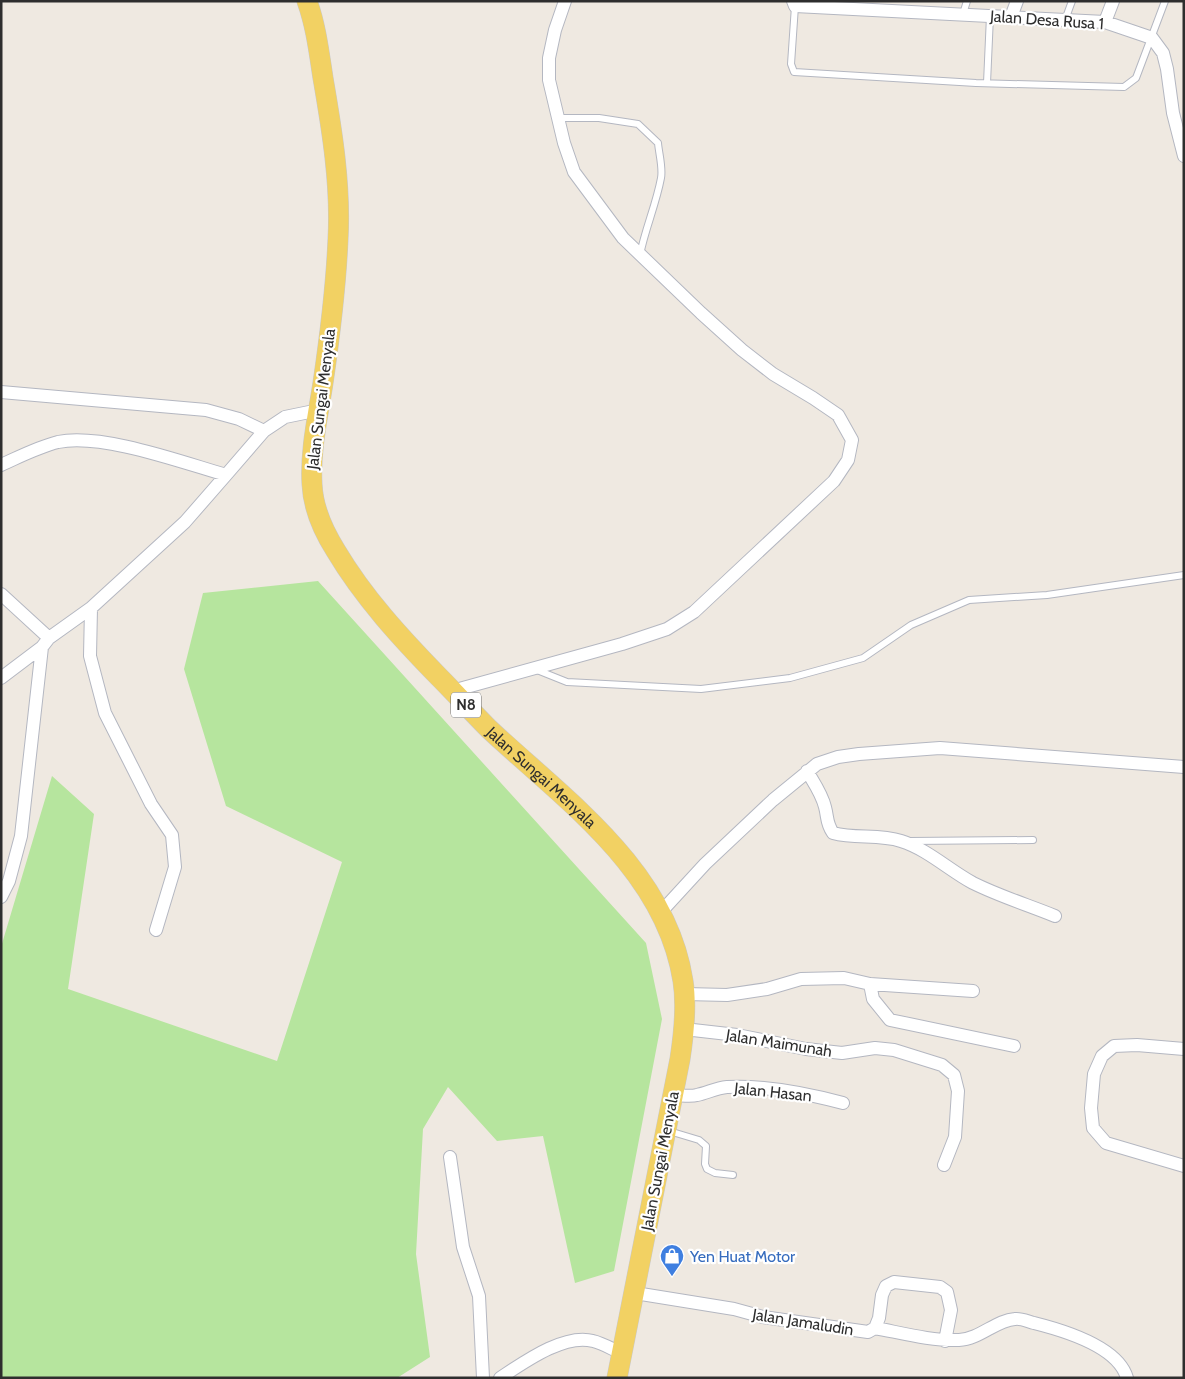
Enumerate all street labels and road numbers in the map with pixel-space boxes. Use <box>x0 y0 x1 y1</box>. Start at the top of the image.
street label: Jalan Desa Rusa 1 <box>988 6 1105 33</box>
street label: Jalan Sungai Menyala <box>303 327 339 471</box>
road number: N8 <box>451 692 481 718</box>
street label: Jalan Sungai Menyala <box>482 722 601 832</box>
street label: Jalan Maimunah <box>724 1025 833 1061</box>
street label: Jalan Hasan <box>732 1078 813 1106</box>
street label: Jalan Sungai Menyala <box>637 1089 683 1233</box>
street label: Jalan Jamaludin <box>750 1304 855 1339</box>

